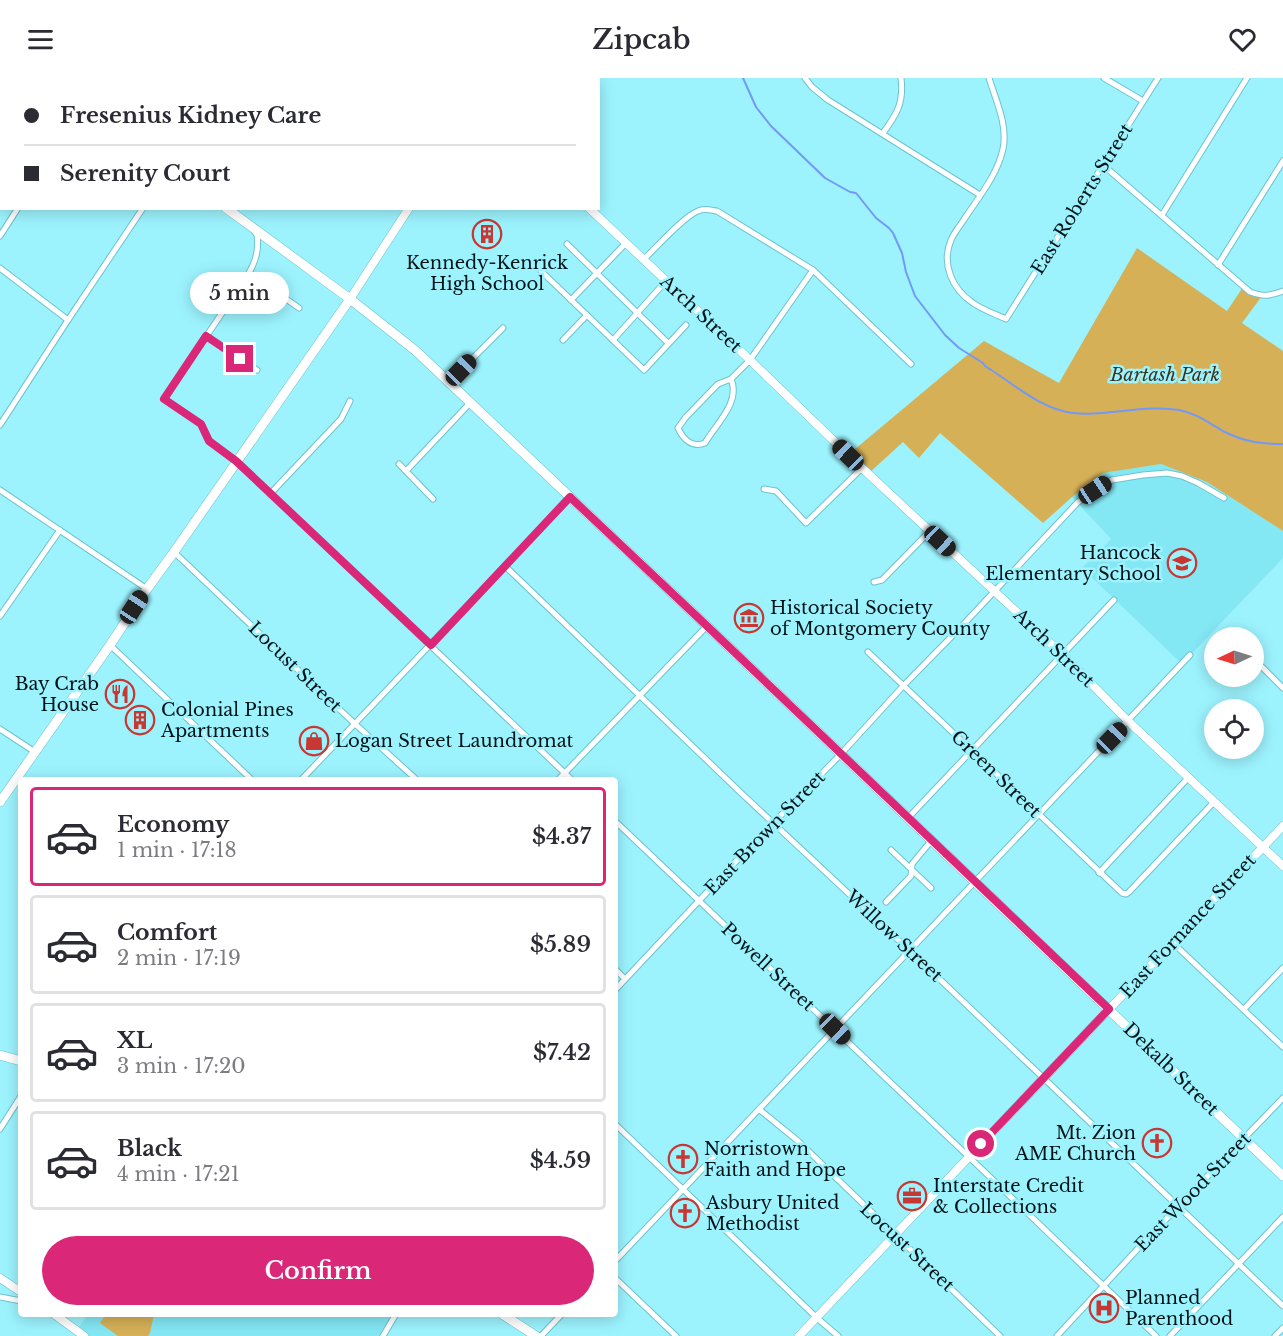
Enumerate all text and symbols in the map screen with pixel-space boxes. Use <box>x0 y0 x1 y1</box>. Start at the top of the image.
icon: menu <box>24 23 57 56</box>
text: Zipcab <box>593 23 690 56</box>
icon: heart <box>1226 23 1259 56</box>
text: Fresenius Kidney Care <box>60 102 321 129</box>
street label: East Roberts Street <box>1027 119 1138 279</box>
text: Serenity Court <box>60 160 230 187</box>
building icon: Kennedy-Kenrick High School <box>471 218 503 250</box>
place label: Kennedy-Kenrick High School <box>406 252 568 295</box>
street label: Arch Street <box>655 270 747 358</box>
callout: 5 min <box>190 272 290 314</box>
text: 5 min <box>209 281 270 305</box>
route end <box>226 345 253 372</box>
car <box>442 351 480 389</box>
park label: Bartash Park <box>1109 364 1220 386</box>
car <box>829 436 867 474</box>
car <box>1075 473 1115 507</box>
car <box>921 522 959 560</box>
place label: Hancock Elementary School <box>985 542 1161 585</box>
school or university icon: Hancock Elementary School <box>1166 547 1198 579</box>
car <box>117 587 151 627</box>
place label: Historical Society of Montgomery County <box>770 597 991 640</box>
museum icon: Historical Society of Montgomery County <box>733 602 765 634</box>
street label: Arch Street <box>1008 603 1099 692</box>
street label: Locust Street <box>244 617 346 717</box>
north arrow <box>1204 627 1264 687</box>
map controls <box>1204 627 1264 759</box>
place label: Bay Crab House <box>15 673 99 716</box>
restaurant icon: Bay Crab House <box>104 678 136 710</box>
place label: Colonial Pines Apartments <box>160 699 294 742</box>
button: locate <box>1204 699 1264 759</box>
building icon: Colonial Pines Apartments <box>124 704 156 736</box>
car <box>1093 719 1131 757</box>
shop icon: Logan Street Laundromat <box>298 725 330 757</box>
street label: Green Street <box>946 726 1046 822</box>
place label: Logan Street Laundromat <box>335 730 574 752</box>
street label: East Brown Street <box>700 766 830 900</box>
icon: car <box>45 810 99 864</box>
text: Economy <box>117 811 229 838</box>
text: $4.37 <box>532 823 591 850</box>
text: 1 min · 17:18 <box>117 838 237 862</box>
street label: East Fornance Street <box>1116 849 1261 1003</box>
street label: Willow Street <box>840 885 947 987</box>
icon: car <box>45 918 99 972</box>
street label: Powell Street <box>717 918 819 1016</box>
text: Comfort <box>117 919 217 946</box>
text: $5.89 <box>530 931 591 958</box>
text: 2 min · 17:19 <box>117 946 241 970</box>
car <box>816 1010 854 1048</box>
street label: Dekalb Street <box>1119 1018 1223 1120</box>
icon: car <box>45 1026 99 1080</box>
text: XL <box>117 1027 152 1054</box>
text: $7.42 <box>533 1039 591 1066</box>
text: 3 min · 17:20 <box>117 1054 246 1078</box>
place label: Mt. Zion AME Church <box>1014 1122 1136 1165</box>
church icon: Mt. Zion AME Church <box>1141 1127 1173 1159</box>
street label: East Wood Street <box>1130 1128 1256 1256</box>
route start <box>967 1130 994 1157</box>
icon: car <box>45 1134 99 1188</box>
text: Black <box>117 1135 182 1162</box>
place label: Norristown Faith and Hope <box>704 1138 846 1181</box>
church icon: Norristown Faith and Hope <box>667 1143 699 1175</box>
text: $4.59 <box>530 1147 591 1174</box>
text: 4 min · 17:21 <box>117 1162 240 1186</box>
place label: Interstate Credit & Collections <box>933 1175 1084 1218</box>
office icon: Interstate Credit & Collections <box>896 1180 928 1212</box>
place label: Asbury United Methodist <box>705 1192 839 1235</box>
church icon: Asbury United Methodist <box>669 1197 701 1229</box>
street label: Locust Street <box>855 1198 959 1296</box>
button: Confirm <box>42 1236 594 1305</box>
place label: Planned Parenthood <box>1125 1287 1233 1330</box>
hospital icon: Planned Parenthood <box>1088 1292 1120 1324</box>

